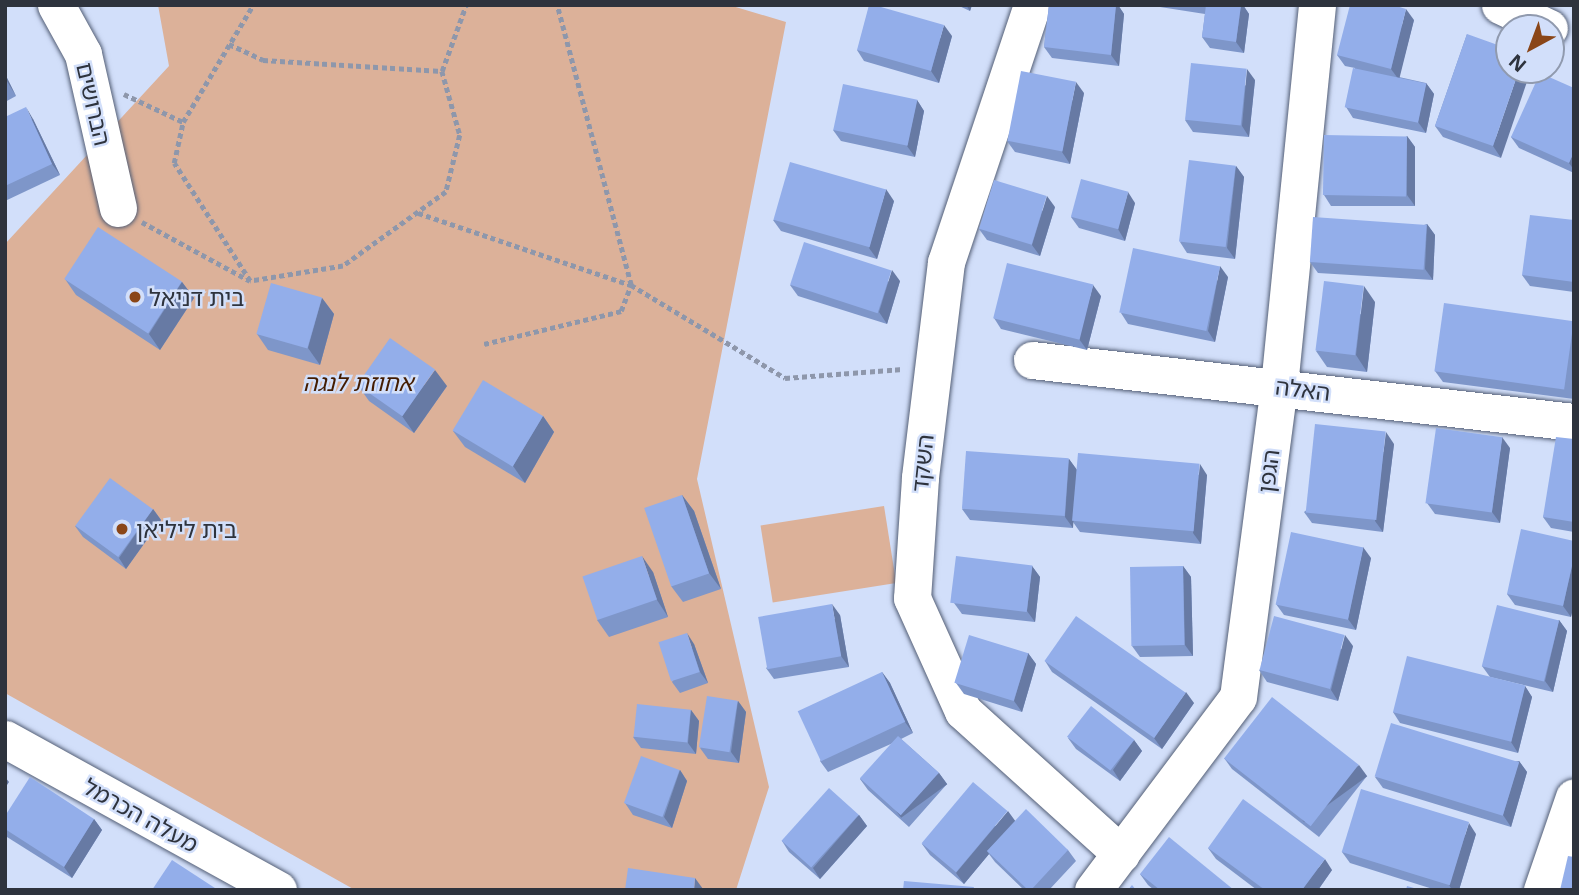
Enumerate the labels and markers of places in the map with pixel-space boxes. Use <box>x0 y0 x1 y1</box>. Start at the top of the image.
place label: בית דניאל <box>149 283 244 311</box>
marker: בית דניאל <box>127 289 143 305</box>
place label: בית ליליאן <box>136 515 237 543</box>
marker: בית ליליאן <box>114 521 130 537</box>

